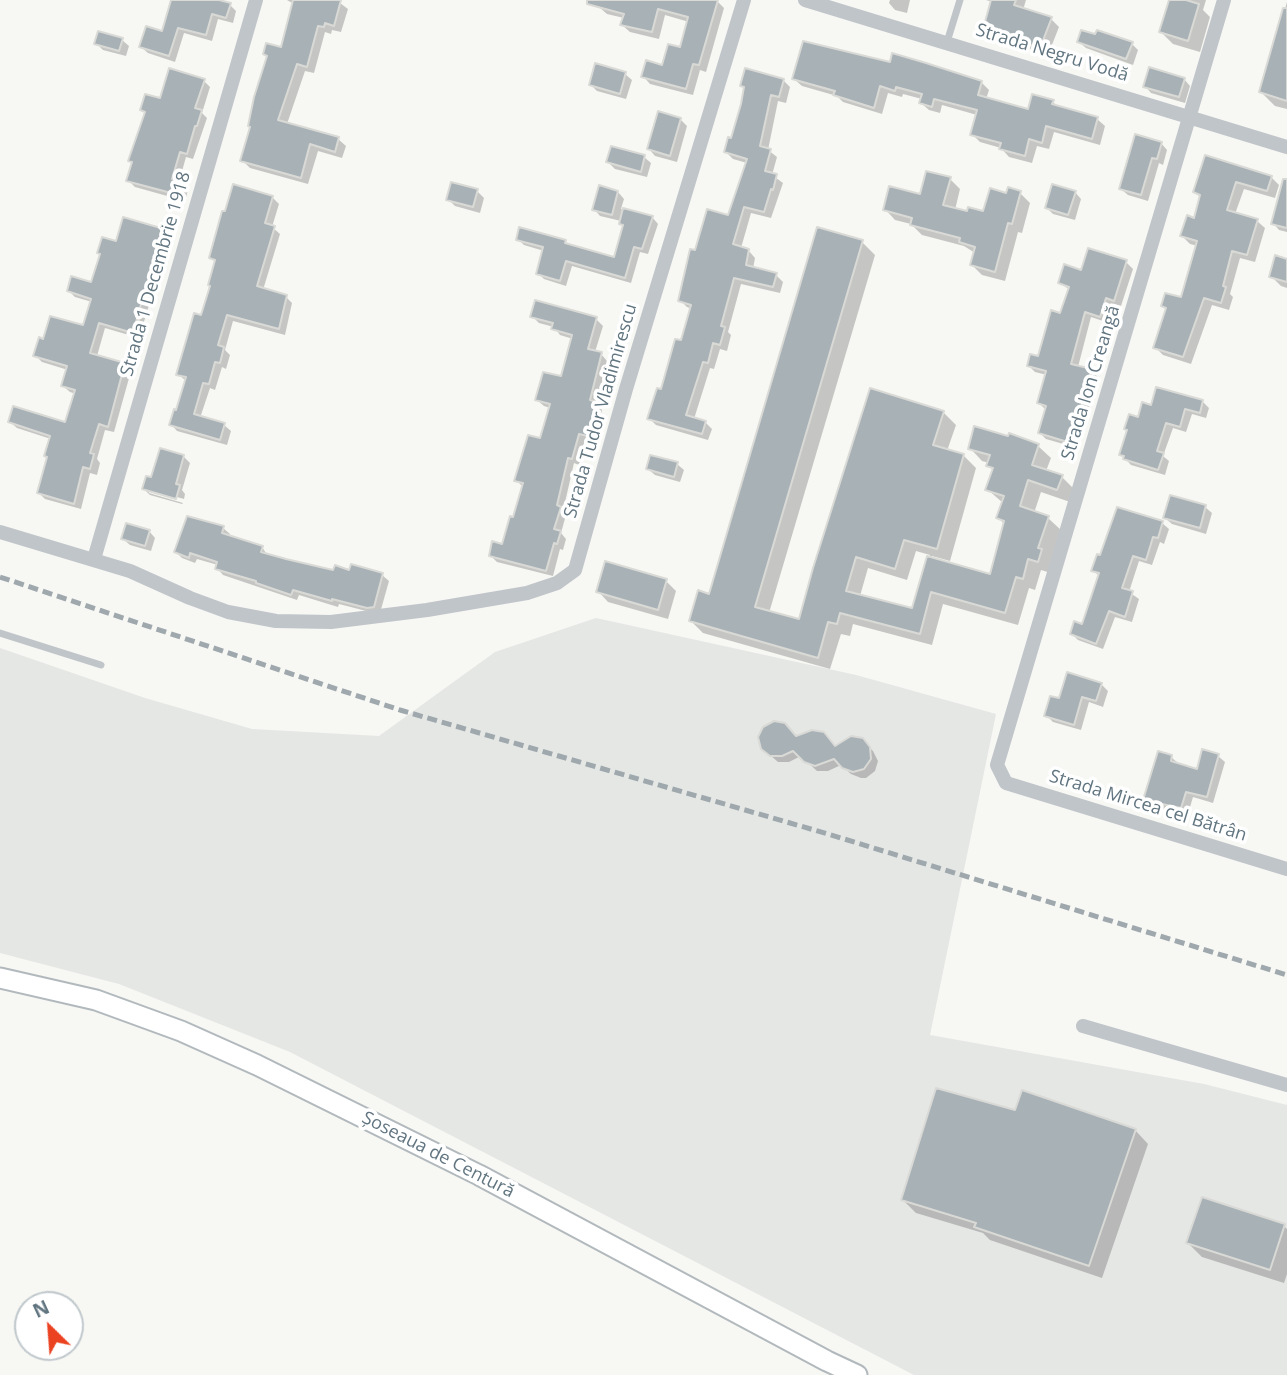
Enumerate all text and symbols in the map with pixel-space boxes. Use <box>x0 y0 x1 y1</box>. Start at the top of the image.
street label: Strada Negru Vodă <box>973 20 1131 86</box>
street label: Strada 1 Decembrie 1918 <box>116 169 196 379</box>
street label: Strada Tudor Vladimirescu <box>560 301 642 521</box>
street label: Strada Ion Creangă <box>1057 303 1125 463</box>
street label: Strada Mircea cel Bătrân <box>1047 766 1249 846</box>
street label: Șoseaua de Centură <box>358 1107 518 1203</box>
north arrow <box>14 1291 84 1361</box>
text: N <box>28 1294 53 1324</box>

